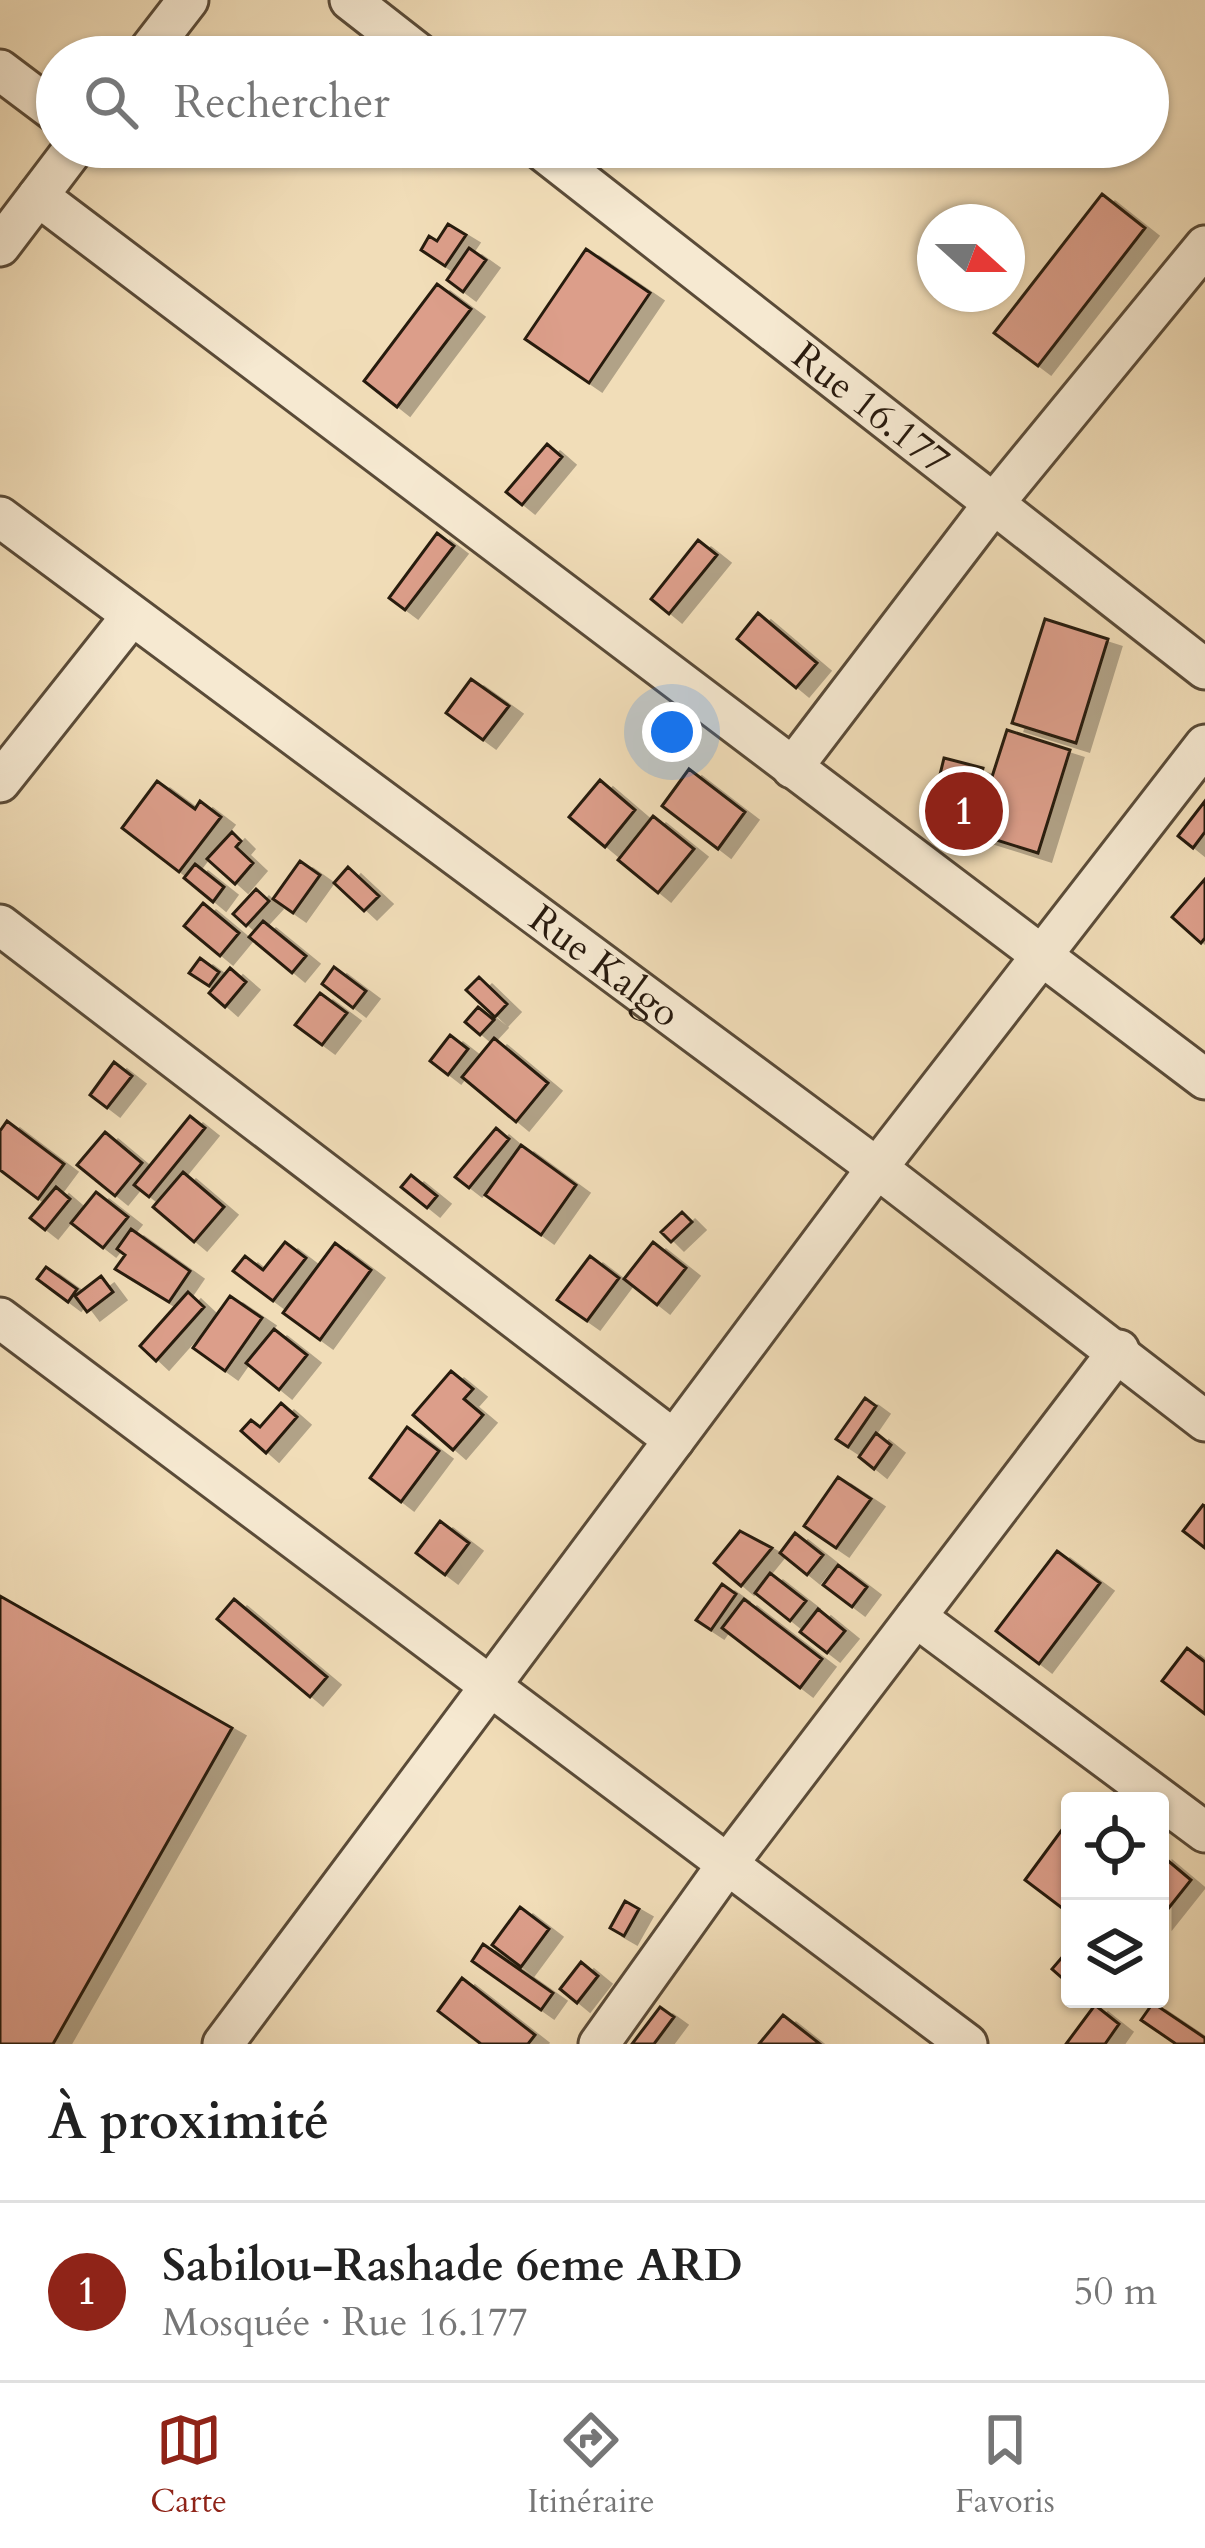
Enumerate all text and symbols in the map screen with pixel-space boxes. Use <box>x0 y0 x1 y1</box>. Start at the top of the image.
search box <box>36 36 1169 168</box>
icon: search <box>78 69 144 135</box>
text: Rechercher <box>174 72 390 133</box>
north arrow <box>917 204 1025 312</box>
street label: Rue 16.177 <box>781 329 961 486</box>
your location <box>642 702 702 762</box>
pin: 1 <box>925 766 1003 856</box>
street label: Rue Kalgo <box>518 892 691 1039</box>
map controls <box>1061 1792 1169 2008</box>
button: locate <box>1061 1792 1169 1900</box>
button: layers <box>1061 1900 1169 2008</box>
text: À proximité <box>48 2087 329 2157</box>
text: Sabilou-Rashade 6eme ARD <box>162 2235 743 2296</box>
text: 1 <box>77 2265 97 2318</box>
text: 50 m <box>1074 2265 1157 2318</box>
text: Mosquée · Rue 16.177 <box>162 2296 528 2349</box>
tab: Carte <box>150 2407 227 2524</box>
tab: Itinéraire <box>527 2407 655 2524</box>
tab: Favoris <box>955 2407 1055 2524</box>

